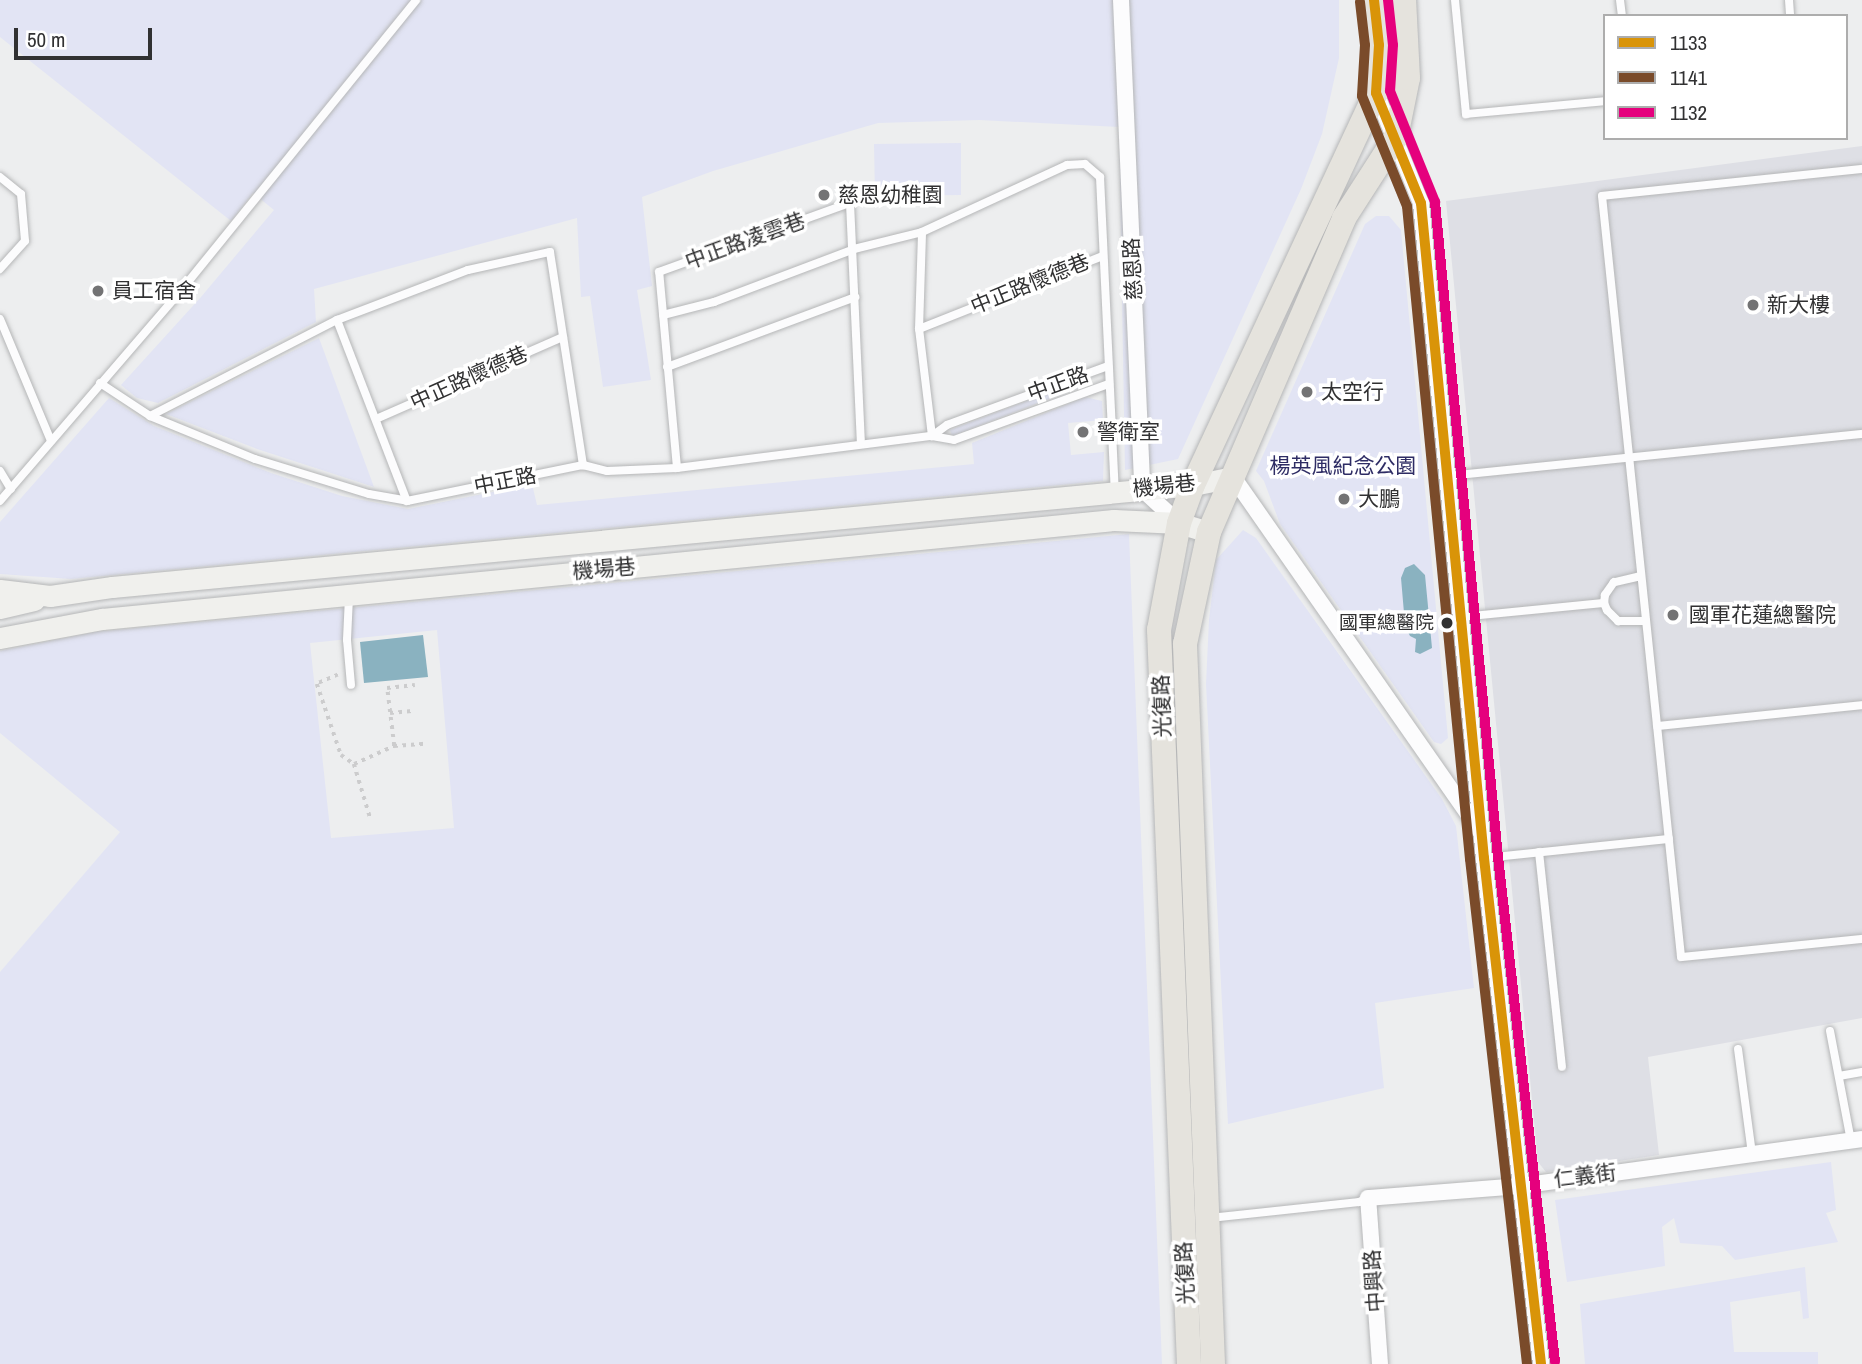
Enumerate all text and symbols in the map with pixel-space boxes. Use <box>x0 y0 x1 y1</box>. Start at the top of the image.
scale bar <box>18 14 156 58</box>
legend <box>1603 14 1848 140</box>
text: 50 m <box>27 25 65 54</box>
text: 1133 <box>1670 28 1707 57</box>
text: 1141 <box>1670 63 1707 92</box>
text: 1132 <box>1670 98 1707 127</box>
place label: 慈恩幼稚園 <box>838 182 943 208</box>
marker: 慈恩幼稚園 <box>816 187 832 203</box>
street label: 中正路凌雲巷 <box>681 208 809 274</box>
street label: 慈恩路 <box>1119 237 1147 301</box>
street label: 中正路懷德巷 <box>967 249 1093 319</box>
place label: 員工宿舍 <box>112 278 196 304</box>
marker: 員工宿舍 <box>90 283 106 299</box>
place label: 新大樓 <box>1767 292 1830 318</box>
marker: 新大樓 <box>1745 297 1761 313</box>
street label: 中正路懷德巷 <box>406 341 532 415</box>
street label: 中正路 <box>1024 361 1092 407</box>
place label: 太空行 <box>1321 379 1384 405</box>
marker: 太空行 <box>1299 384 1315 400</box>
place label: 警衛室 <box>1097 419 1160 445</box>
marker: 警衛室 <box>1075 424 1091 440</box>
park label: 楊英風紀念公園 <box>1270 453 1416 479</box>
street label: 中正路 <box>472 463 538 499</box>
street label: 機場巷 <box>1131 470 1197 502</box>
place label: 大鵬 <box>1358 486 1400 512</box>
marker: 大鵬 <box>1336 491 1352 507</box>
street label: 機場巷 <box>572 554 636 584</box>
place label: 國軍花蓮總醫院 <box>1689 602 1836 628</box>
marker: 國軍花蓮總醫院 <box>1663 605 1683 625</box>
place label: 國軍總醫院 <box>1339 612 1434 634</box>
marker: 國軍總醫院 <box>1440 616 1454 630</box>
street label: 光復路 <box>1148 674 1176 738</box>
street label: 仁義街 <box>1552 1160 1618 1192</box>
street label: 光復路 <box>1171 1241 1199 1305</box>
street label: 中興路 <box>1359 1249 1389 1313</box>

